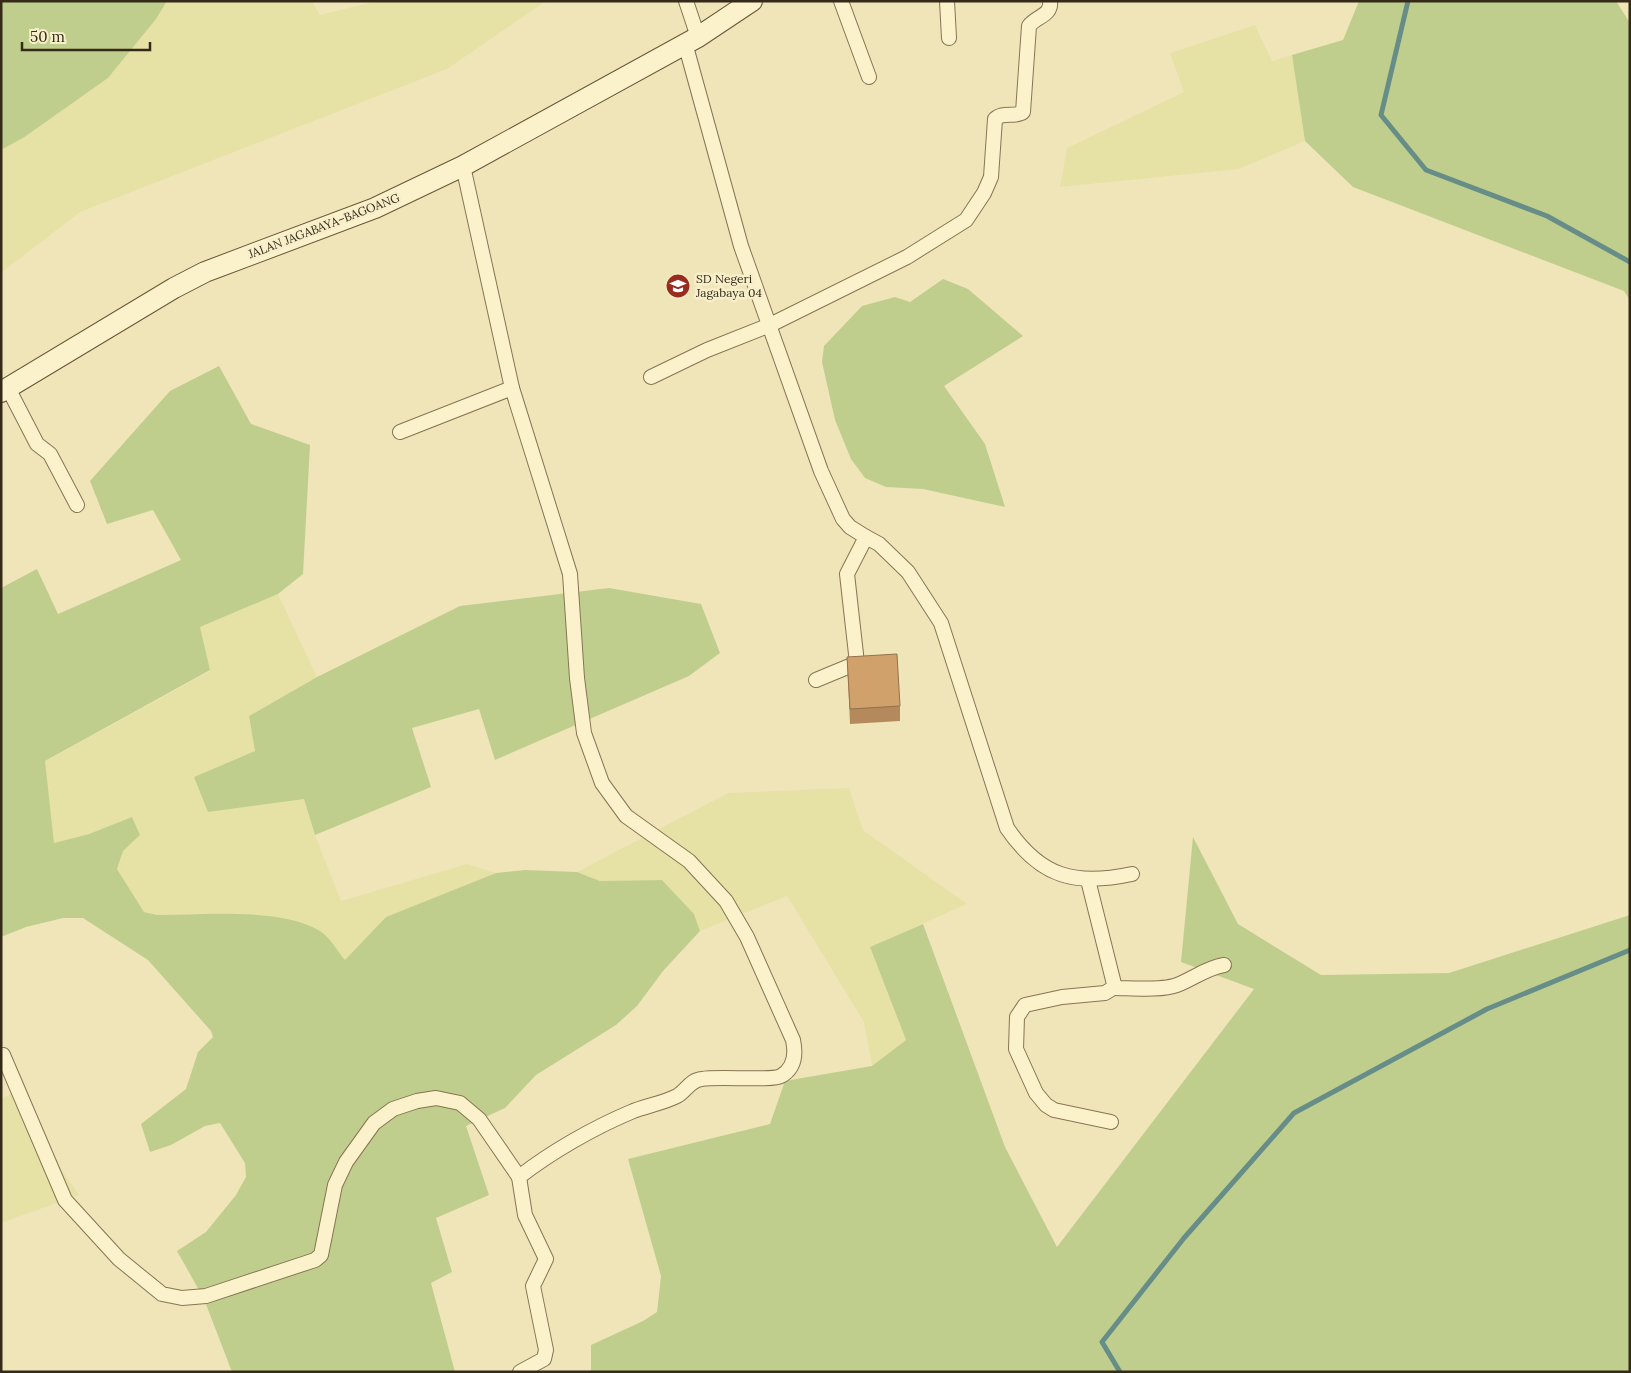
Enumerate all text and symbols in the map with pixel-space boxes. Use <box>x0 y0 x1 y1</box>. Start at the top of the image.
scale bar <box>22 20 150 52</box>
text: 50 m <box>30 27 65 46</box>
street label: JALAN JAGABAYA–BAGOANG <box>245 190 402 262</box>
place label: SD Negeri Jagabaya 04 <box>695 271 763 300</box>
school or university icon: SD Negeri Jagabaya 04 <box>665 273 691 299</box>

